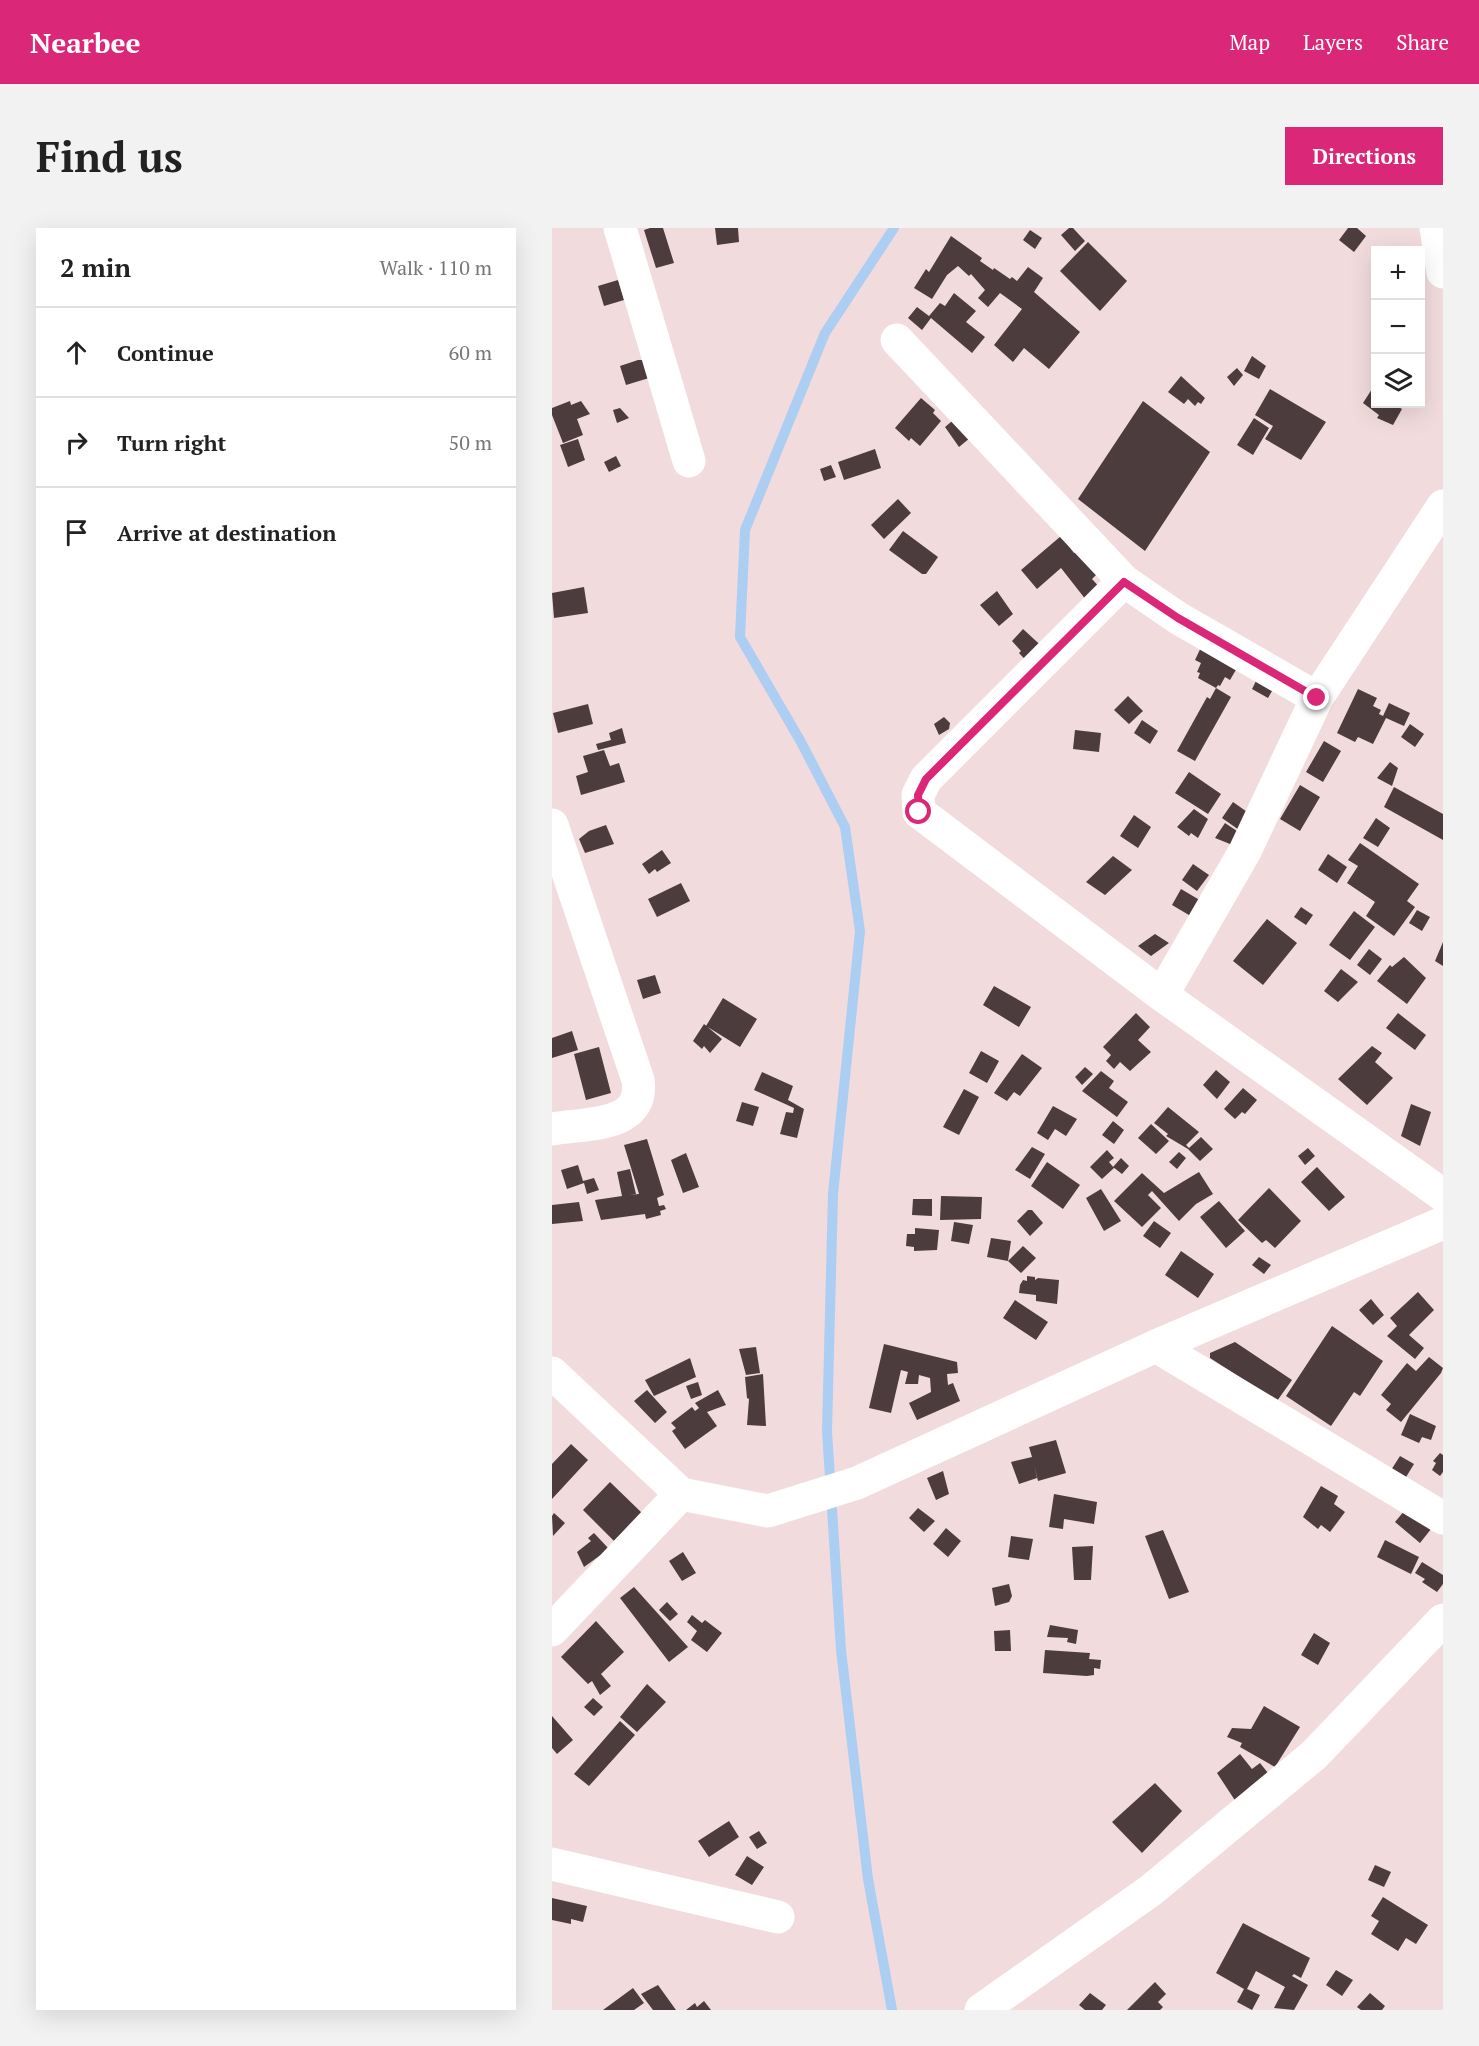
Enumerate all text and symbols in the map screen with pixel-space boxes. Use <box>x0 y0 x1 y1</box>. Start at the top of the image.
text: Nearbee <box>30 24 140 61</box>
text: Map <box>1229 28 1270 56</box>
text: Layers <box>1303 28 1363 56</box>
text: Share <box>1396 28 1449 56</box>
button: Directions <box>1285 127 1443 185</box>
text: Find us <box>36 128 183 184</box>
map controls <box>1371 246 1425 408</box>
button: + <box>1371 246 1425 300</box>
text: 2 min <box>60 250 131 284</box>
text: Walk · 110 m <box>380 254 492 281</box>
button: − <box>1371 300 1425 354</box>
icon: ahead <box>60 336 93 369</box>
text: Continue <box>117 338 214 367</box>
text: 60 m <box>449 339 492 366</box>
button: layers <box>1371 354 1425 408</box>
icon: right <box>60 426 93 459</box>
text: Turn right <box>117 428 226 457</box>
text: 50 m <box>449 429 492 456</box>
icon: arrive <box>60 516 93 549</box>
text: Arrive at destination <box>117 518 336 547</box>
route end <box>1303 684 1329 710</box>
route start <box>905 798 931 824</box>

